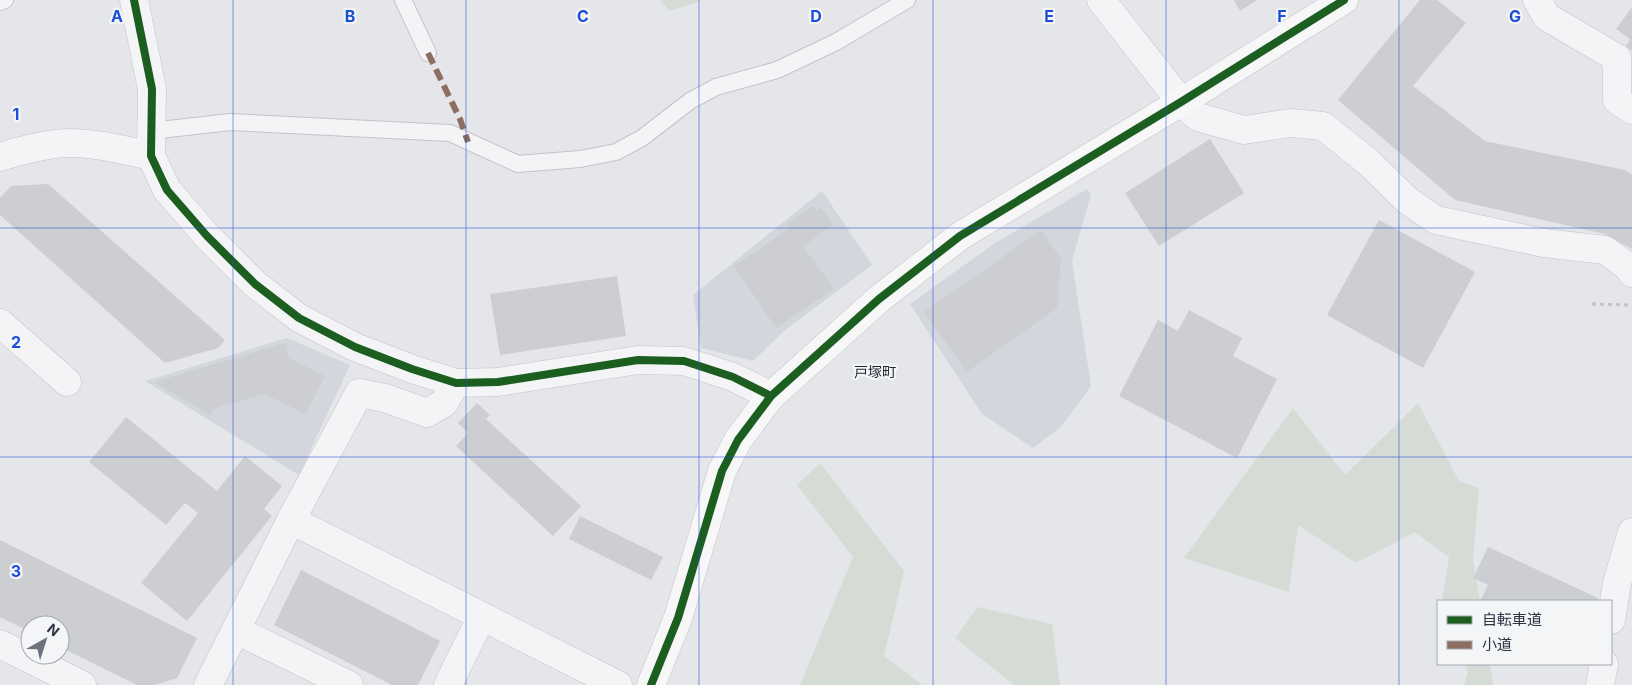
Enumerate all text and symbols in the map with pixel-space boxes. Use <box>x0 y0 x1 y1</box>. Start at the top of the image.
text: A <box>111 6 123 26</box>
text: B <box>345 6 355 26</box>
text: C <box>577 6 589 26</box>
text: D <box>810 6 822 26</box>
text: E <box>1044 6 1054 26</box>
text: F <box>1277 6 1287 26</box>
text: G <box>1509 6 1521 26</box>
text: 1 <box>13 104 19 124</box>
text: 2 <box>11 332 21 352</box>
district label: 戸塚町 <box>854 363 896 380</box>
text: 3 <box>11 561 21 581</box>
legend <box>1437 600 1612 665</box>
text: 自転車道 <box>1482 610 1542 629</box>
north arrow <box>20 615 70 665</box>
text: N <box>44 620 63 639</box>
text: 小道 <box>1482 635 1512 654</box>

